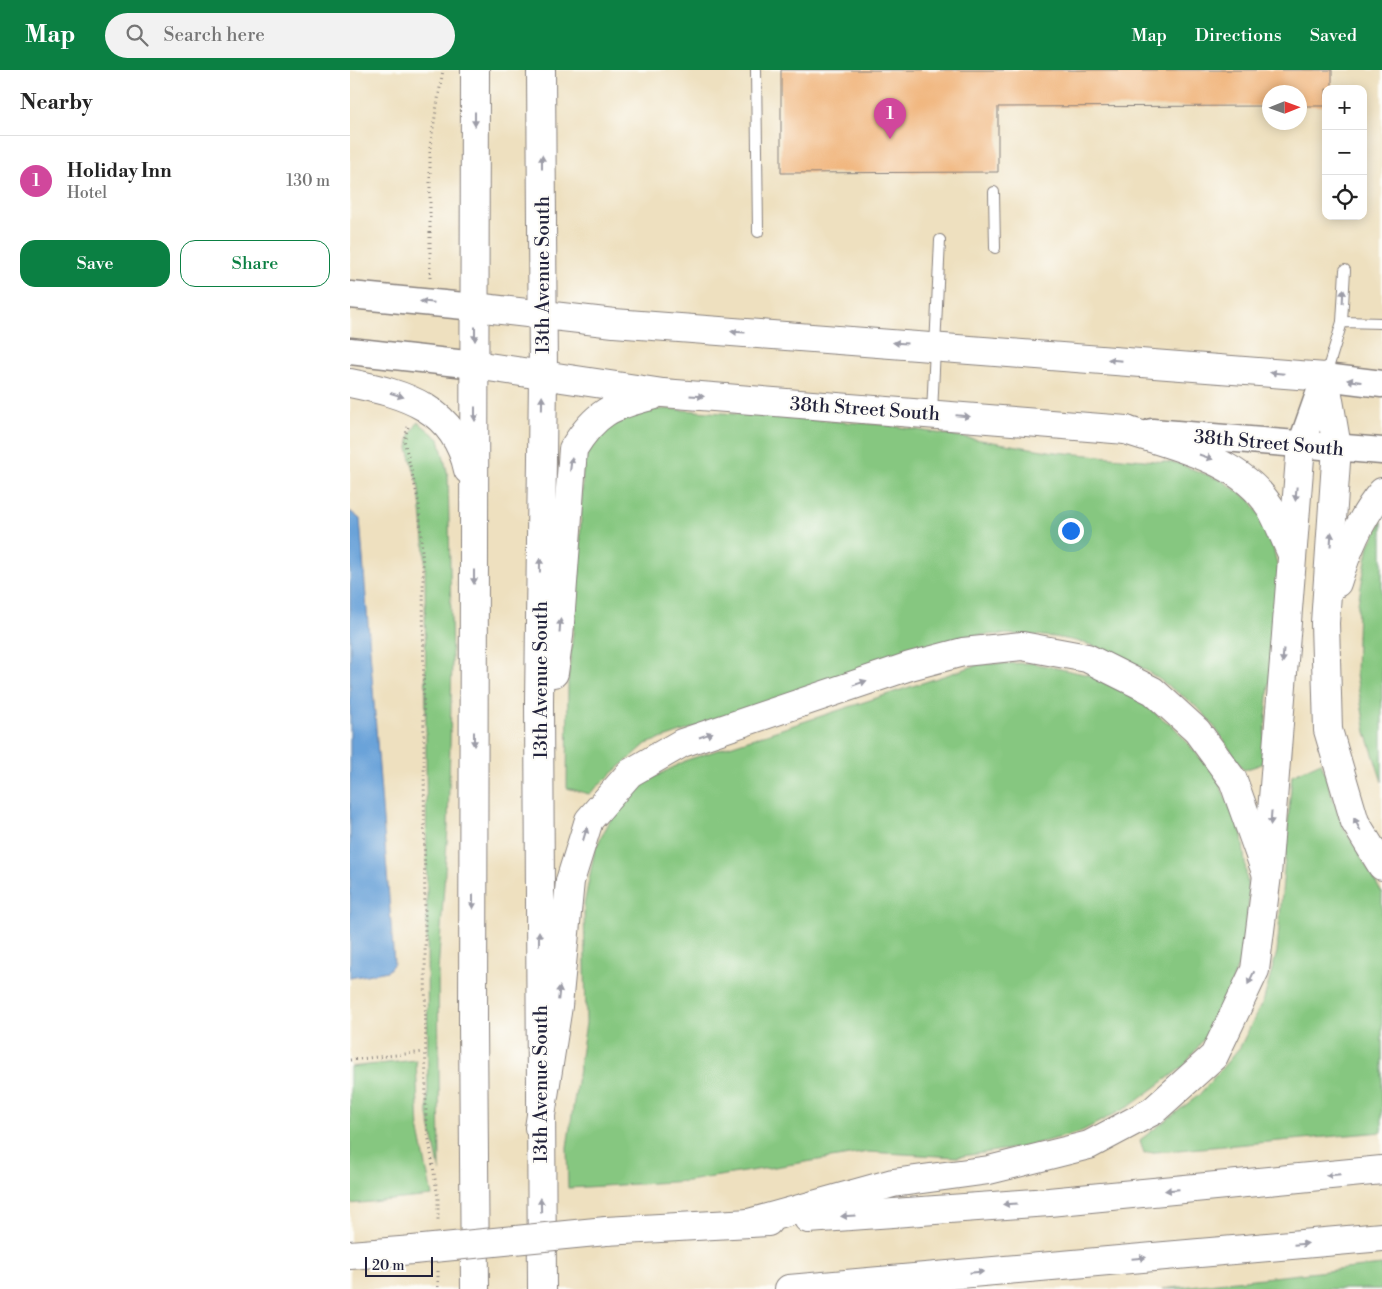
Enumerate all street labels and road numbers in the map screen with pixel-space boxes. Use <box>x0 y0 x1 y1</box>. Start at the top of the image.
street label: 13th Avenue South <box>531 196 555 354</box>
street label: 38th Street South <box>789 392 941 426</box>
street label: 38th Street South <box>1193 424 1345 462</box>
street label: 13th Avenue South <box>529 601 553 759</box>
street label: 13th Avenue South <box>529 1005 553 1163</box>

